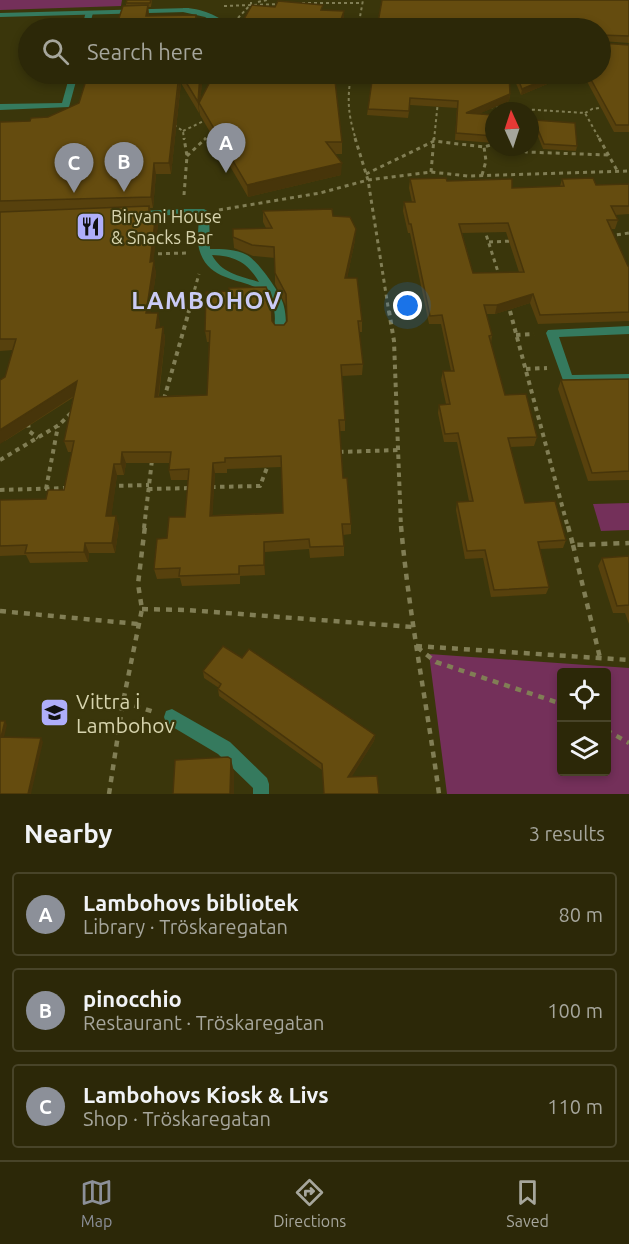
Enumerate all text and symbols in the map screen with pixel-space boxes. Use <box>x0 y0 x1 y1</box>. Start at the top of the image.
search box <box>18 18 611 84</box>
icon: search <box>39 35 72 68</box>
text: Search here <box>87 39 203 64</box>
north arrow <box>485 102 539 156</box>
pin: A <box>206 124 246 173</box>
pin: B <box>104 142 144 192</box>
pin: C <box>54 144 94 193</box>
place label: Biryani House & Snacks Bar <box>111 206 222 247</box>
restaurant icon: Biryani House & Snacks Bar <box>74 210 106 242</box>
district label: LAMBOHOV <box>131 287 283 314</box>
your location <box>393 291 422 320</box>
map controls <box>557 668 611 776</box>
button: locate <box>557 668 611 722</box>
place label: Vittra i Lambohov <box>76 689 175 737</box>
school or university icon: Vittra i Lambohov <box>39 697 71 729</box>
button: layers <box>557 722 611 776</box>
text: Nearby <box>24 819 112 848</box>
text: 3 results <box>529 822 605 845</box>
text: Lambohovs bibliotek <box>83 890 299 915</box>
text: A <box>38 903 53 926</box>
text: 80 m <box>559 903 603 926</box>
text: Library · Tröskaregatan <box>83 915 288 938</box>
text: pinocchio <box>83 986 182 1011</box>
text: B <box>39 999 52 1022</box>
text: 100 m <box>547 999 603 1022</box>
text: Restaurant · Tröskaregatan <box>83 1011 325 1034</box>
text: Lambohovs Kiosk & Livs <box>83 1082 329 1107</box>
text: C <box>39 1095 52 1118</box>
text: 110 m <box>547 1095 603 1118</box>
text: Shop · Tröskaregatan <box>83 1107 271 1130</box>
tab: Map <box>80 1176 113 1230</box>
tab: Directions <box>273 1176 346 1230</box>
tab: Saved <box>506 1176 549 1230</box>

